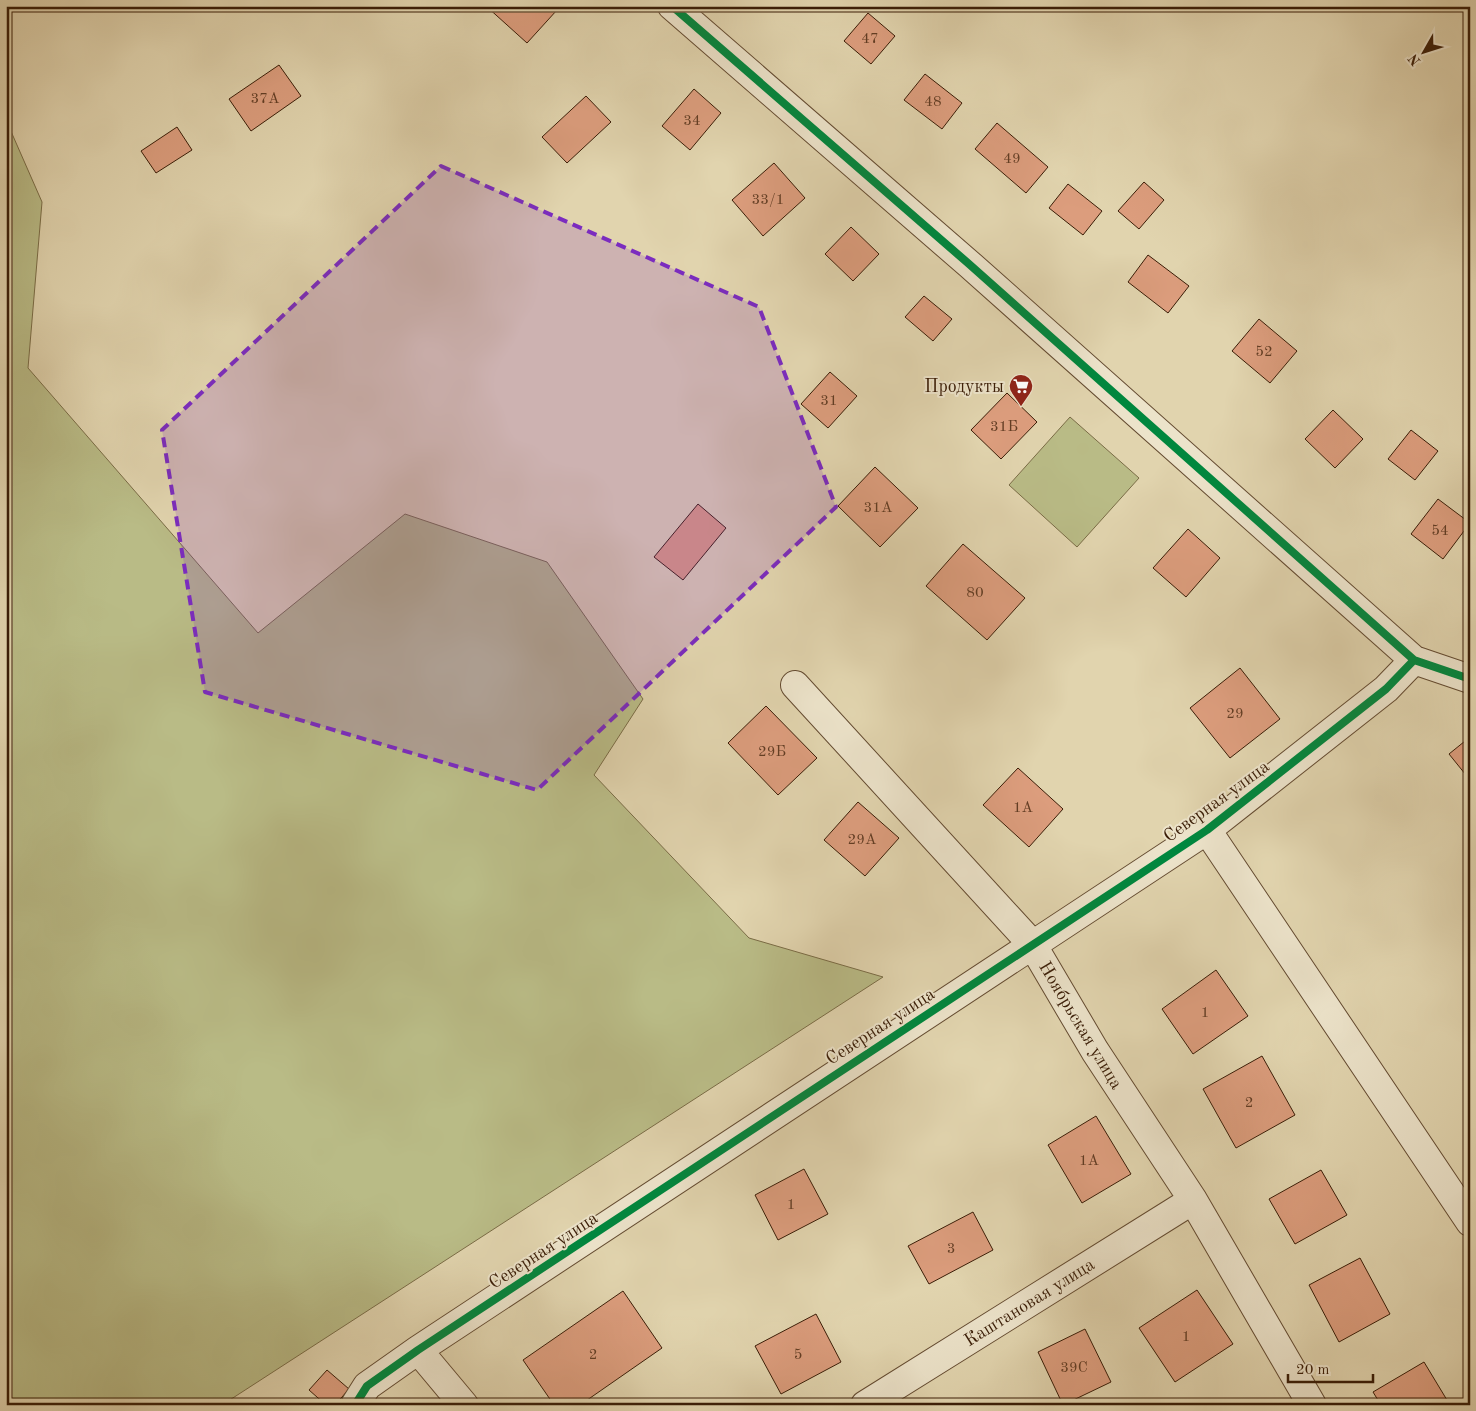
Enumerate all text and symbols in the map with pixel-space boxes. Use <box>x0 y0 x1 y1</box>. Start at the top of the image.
north arrow <box>1398 28 1448 78</box>
house number: 47 <box>861 32 879 47</box>
text: N <box>1406 51 1423 68</box>
house number: 37А <box>251 92 280 107</box>
house number: 48 <box>924 95 942 110</box>
house number: 34 <box>683 114 701 129</box>
house number: 49 <box>1003 152 1021 167</box>
house number: 33/1 <box>752 193 784 208</box>
house number: 52 <box>1255 345 1273 360</box>
supermarket icon: Продукты <box>1008 373 1034 407</box>
place label: Продукты <box>924 378 1004 396</box>
house number: 31 <box>820 394 838 409</box>
house number: 31Б <box>990 420 1018 435</box>
house number: 31А <box>864 501 893 516</box>
house number: 54 <box>1431 524 1449 539</box>
house number: 80 <box>966 586 984 601</box>
house number: 29 <box>1226 707 1244 722</box>
house number: 29Б <box>758 745 786 760</box>
street label: Северная улица <box>1160 758 1273 846</box>
house number: 1А <box>1013 801 1034 816</box>
house number: 29А <box>848 833 877 848</box>
street label: Ноябрьская улица <box>1035 959 1125 1093</box>
street label: Северная улица <box>823 985 938 1069</box>
house number: 1 <box>1201 1006 1209 1021</box>
house number: 2 <box>1245 1096 1253 1111</box>
house number: 1А <box>1079 1154 1100 1169</box>
house number: 1 <box>787 1198 795 1213</box>
street label: Северная улица <box>486 1209 601 1293</box>
house number: 3 <box>947 1242 955 1257</box>
street label: Каштановая улица <box>961 1255 1098 1350</box>
house number: 1 <box>1182 1330 1190 1345</box>
house number: 2 <box>589 1348 597 1363</box>
house number: 5 <box>794 1348 802 1363</box>
scale bar <box>1288 1351 1374 1383</box>
house number: 39С <box>1060 1361 1088 1376</box>
text: 20 m <box>1296 1363 1330 1378</box>

